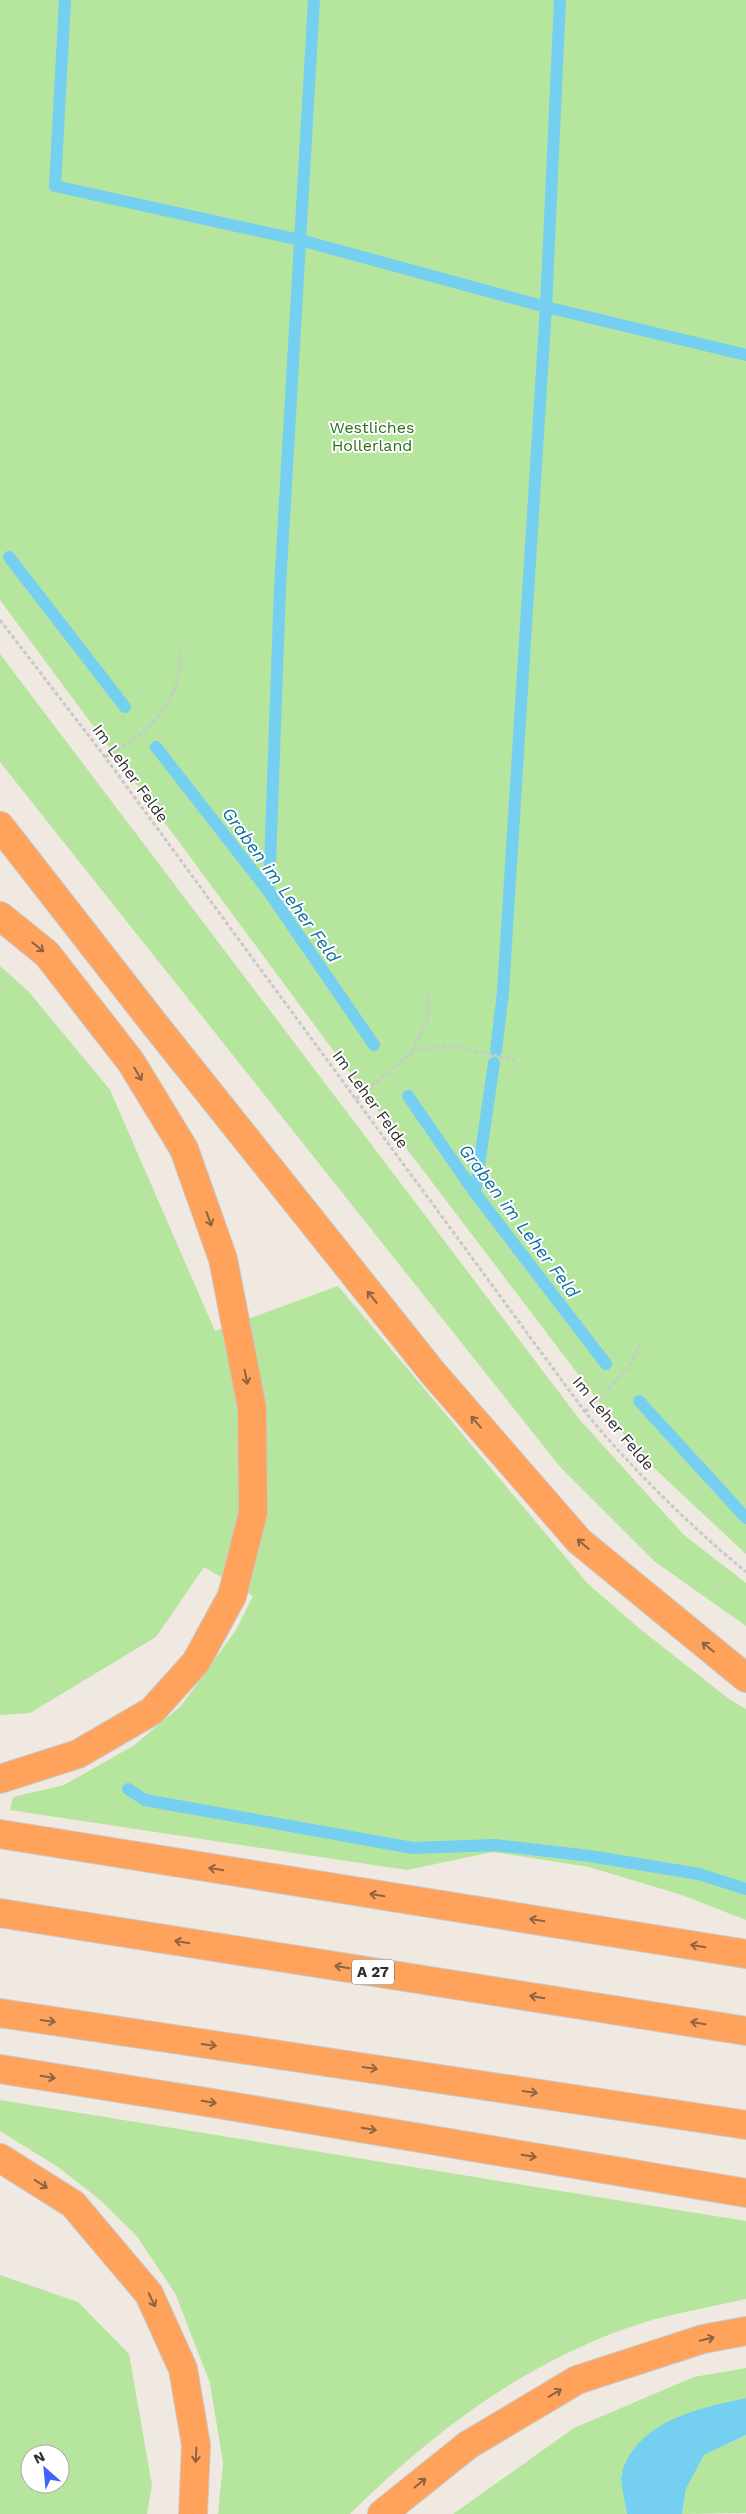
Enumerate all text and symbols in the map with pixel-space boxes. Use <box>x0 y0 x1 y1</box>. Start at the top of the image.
park label: Westliches Hollerland <box>330 418 414 455</box>
street label: Im Leher Felde <box>89 720 173 826</box>
water label: Graben im Leher Feld <box>218 803 345 967</box>
one-way arrow <box>31 941 44 952</box>
street label: Im Leher Felde <box>329 1046 413 1152</box>
one-way arrow <box>134 1067 144 1081</box>
water label: Graben im Leher Feld <box>455 1140 584 1302</box>
one-way arrow <box>205 1211 214 1227</box>
one-way arrow <box>367 1291 378 1304</box>
one-way arrow <box>242 1369 252 1385</box>
street label: Im Leher Felde <box>569 1372 658 1474</box>
one-way arrow <box>470 1416 481 1429</box>
one-way arrow <box>577 1538 590 1550</box>
one-way arrow <box>702 1642 715 1653</box>
one-way arrow <box>209 1864 225 1874</box>
one-way arrow <box>369 1889 385 1899</box>
one-way arrow <box>530 1915 546 1925</box>
one-way arrow <box>174 1936 190 1946</box>
one-way arrow <box>690 1941 706 1951</box>
road number: A 27 <box>352 1960 394 1984</box>
one-way arrow <box>335 1961 351 1971</box>
one-way arrow <box>530 1992 546 2002</box>
one-way arrow <box>40 2016 56 2026</box>
one-way arrow <box>690 2018 706 2028</box>
one-way arrow <box>201 2040 217 2050</box>
one-way arrow <box>361 2064 377 2074</box>
one-way arrow <box>40 2072 56 2082</box>
one-way arrow <box>522 2088 538 2098</box>
one-way arrow <box>200 2097 216 2107</box>
one-way arrow <box>360 2125 376 2135</box>
one-way arrow <box>521 2152 537 2162</box>
one-way arrow <box>34 2179 48 2189</box>
one-way arrow <box>147 2293 157 2308</box>
one-way arrow <box>699 2333 715 2343</box>
one-way arrow <box>547 2387 561 2397</box>
north arrow <box>20 2444 70 2494</box>
one-way arrow <box>191 2447 200 2463</box>
text: N <box>31 2448 47 2467</box>
one-way arrow <box>414 2478 427 2489</box>

